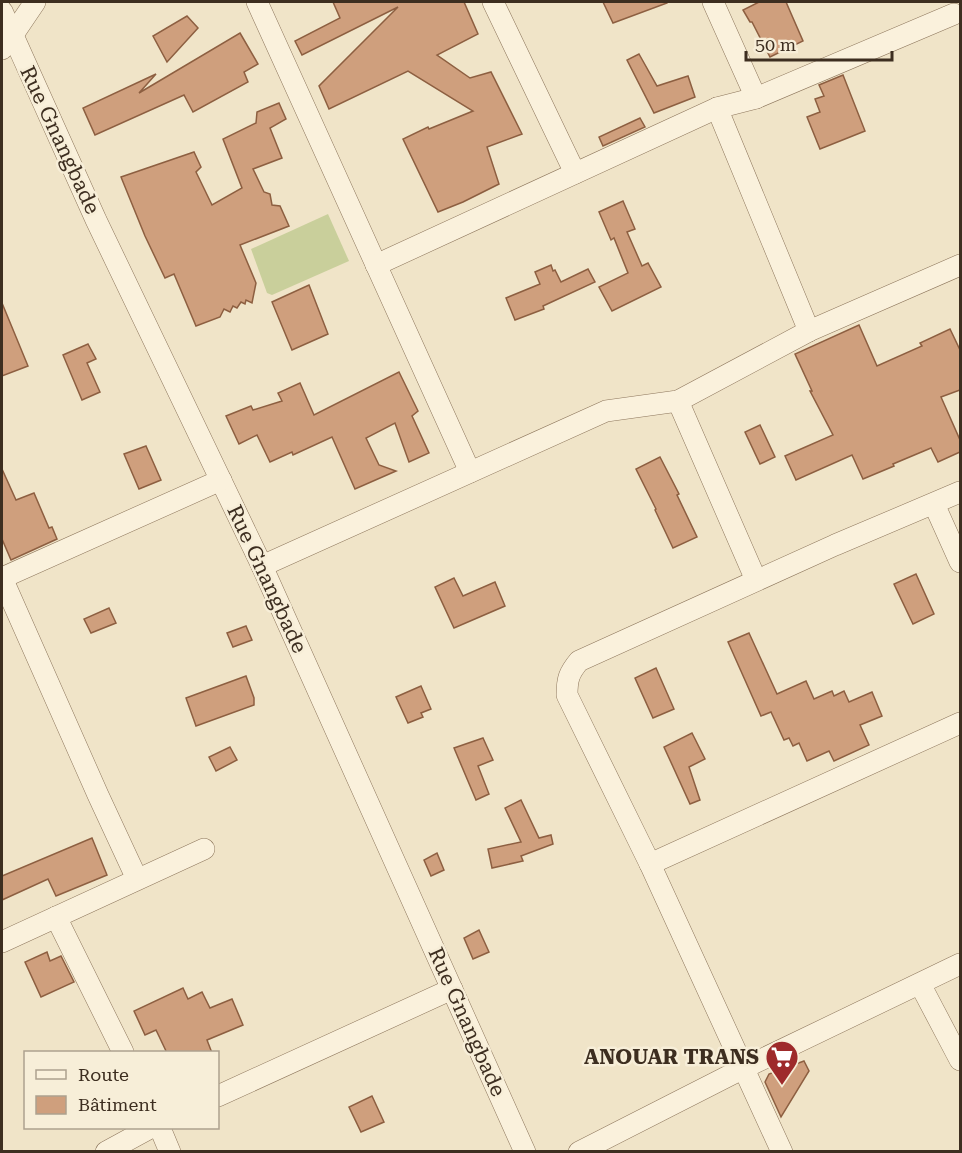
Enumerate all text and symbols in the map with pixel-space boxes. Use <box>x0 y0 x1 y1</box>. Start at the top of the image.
scale bar <box>746 24 892 62</box>
text: 50 m <box>755 34 796 55</box>
street label: Rue Gnangbade <box>15 62 105 218</box>
street label: Rue Gnangbade <box>222 501 312 657</box>
street label: Rue Gnangbade <box>423 944 511 1100</box>
supermarket icon: ANOUAR TRANS <box>764 1039 800 1086</box>
place label: ANOUAR TRANS <box>584 1045 759 1069</box>
legend <box>24 1051 219 1129</box>
text: Route <box>78 1064 129 1085</box>
text: Bâtiment <box>78 1094 157 1115</box>

